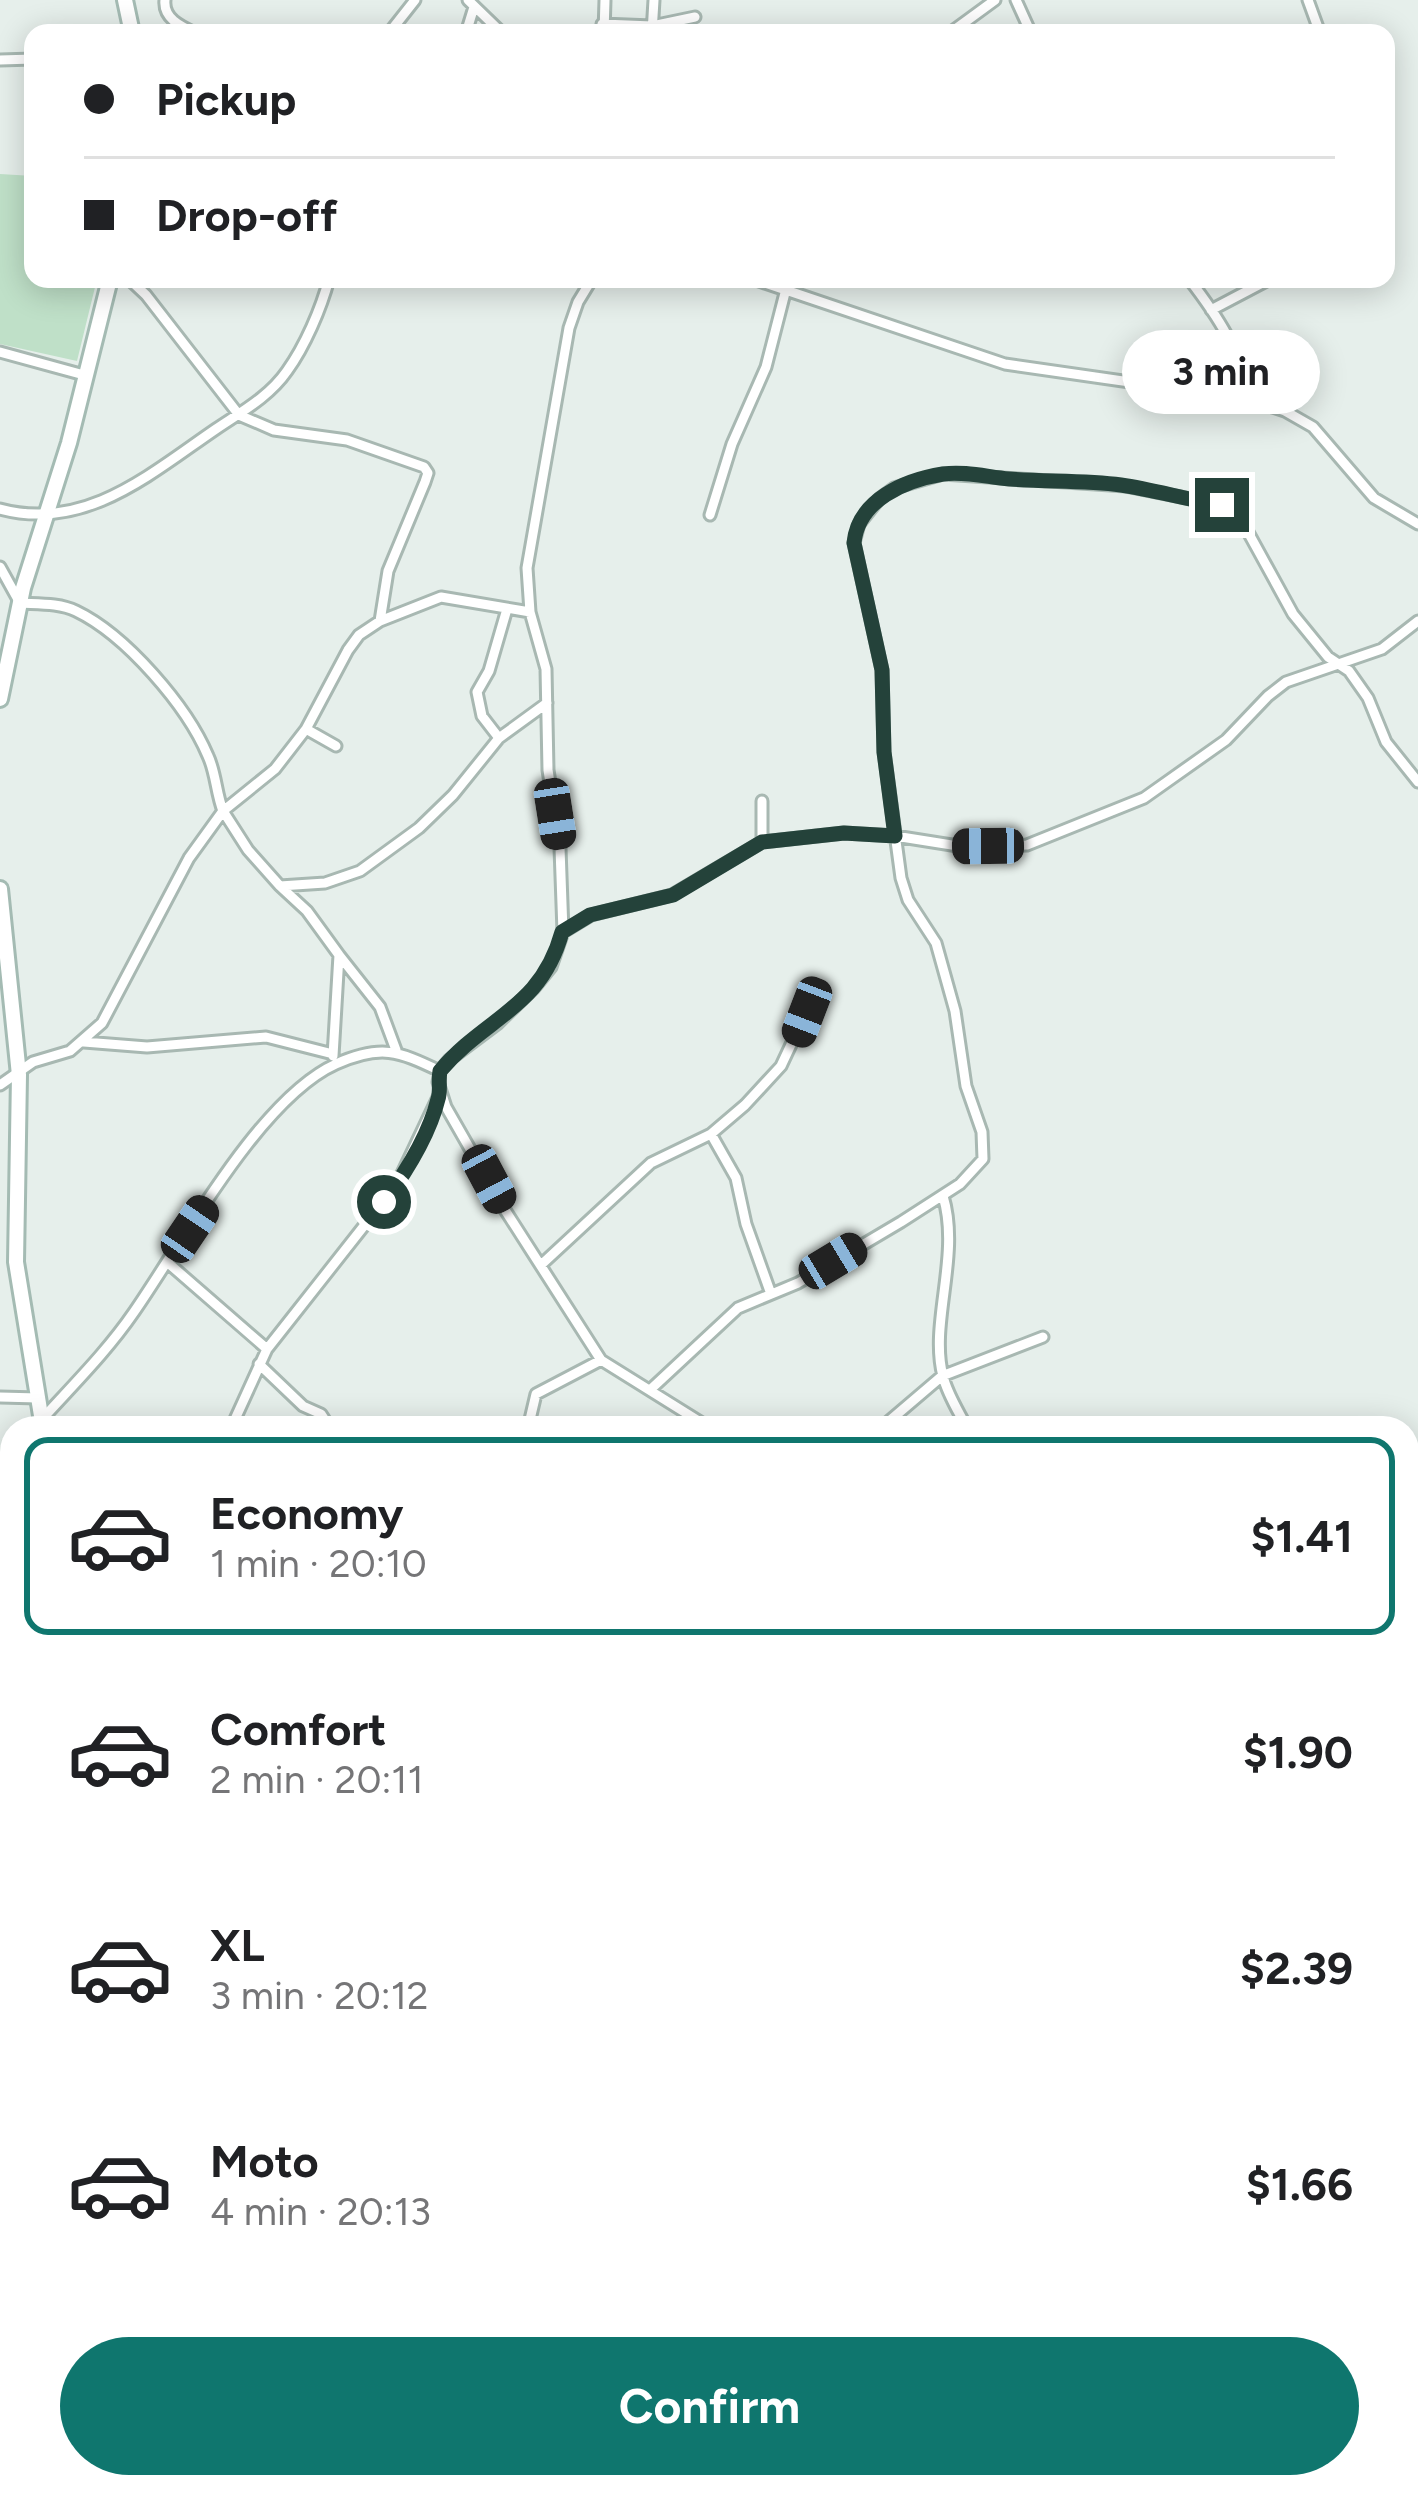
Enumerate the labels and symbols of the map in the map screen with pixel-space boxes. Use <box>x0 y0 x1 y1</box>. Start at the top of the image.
callout: 3 min <box>1123 331 1321 415</box>
route end <box>1195 478 1249 532</box>
car <box>532 776 578 852</box>
car <box>952 827 1024 865</box>
car <box>777 972 837 1052</box>
car <box>456 1139 522 1219</box>
route start <box>357 1175 411 1229</box>
car <box>155 1189 225 1269</box>
car <box>793 1227 873 1295</box>

